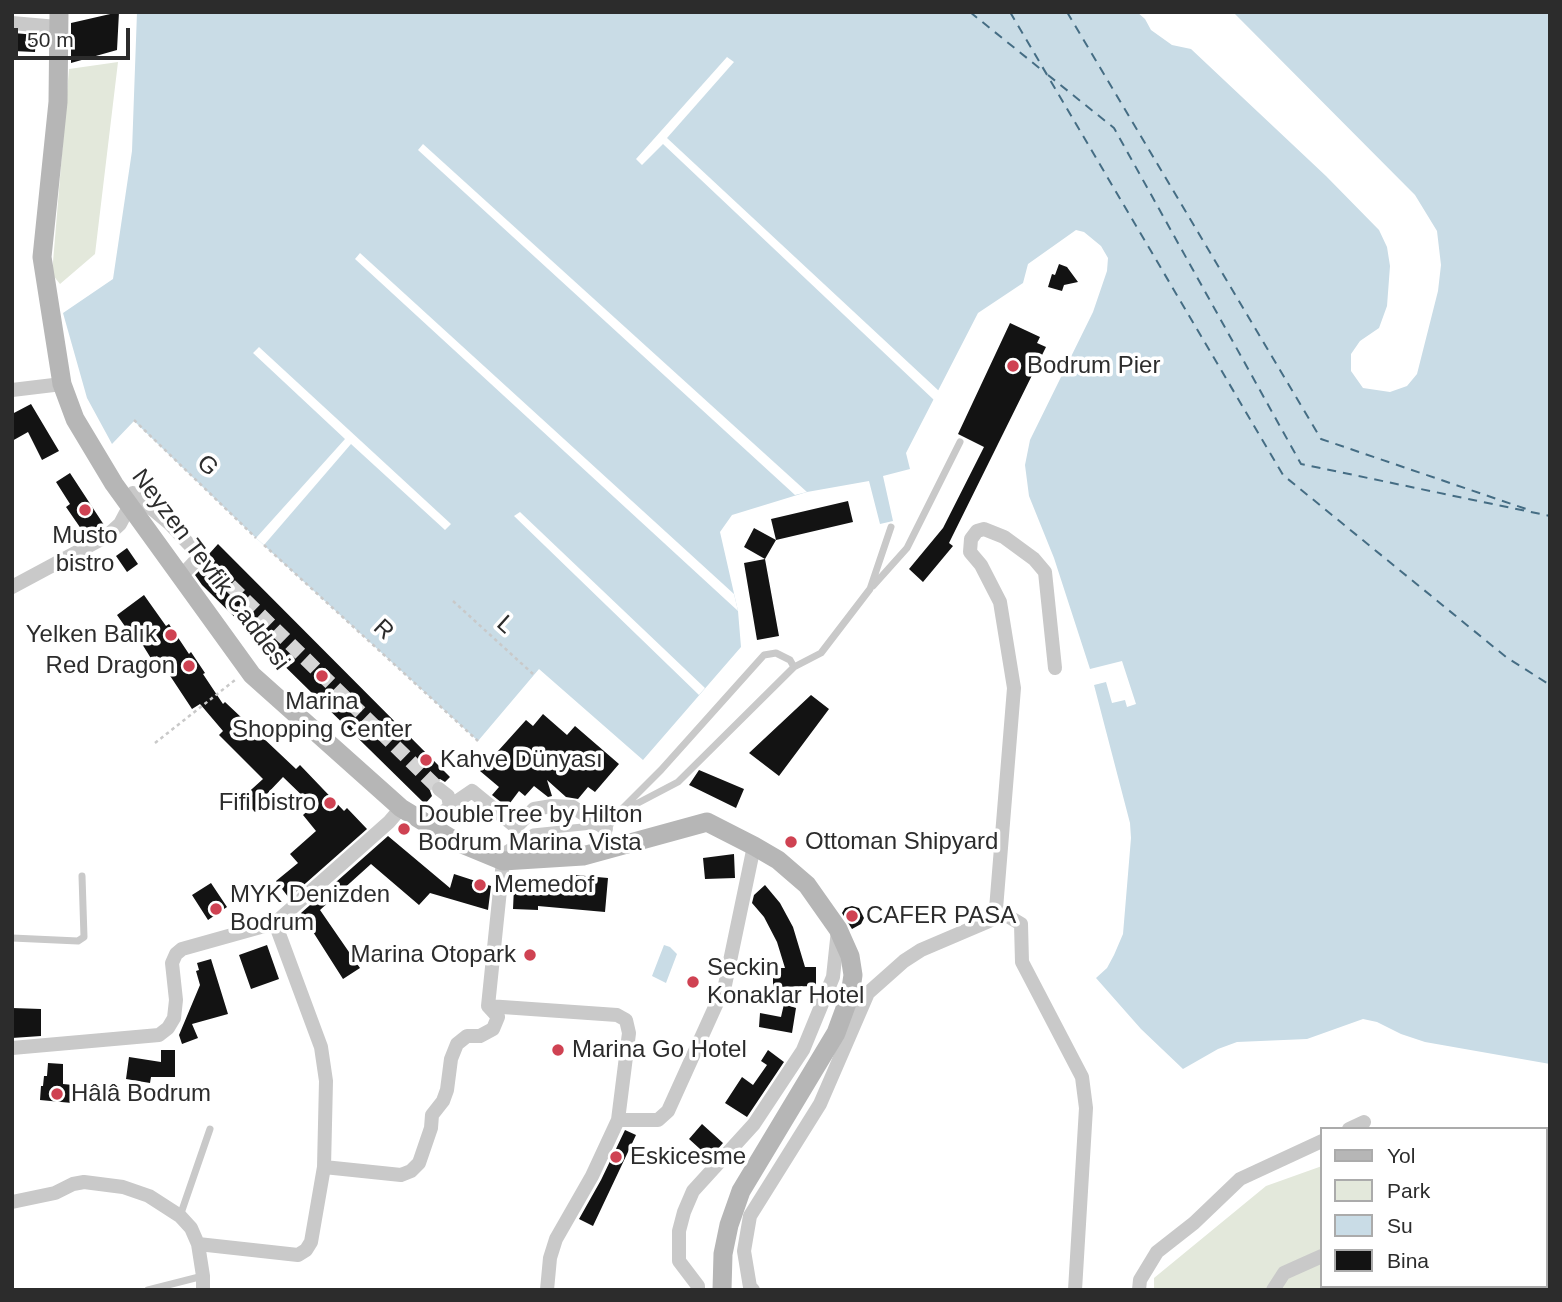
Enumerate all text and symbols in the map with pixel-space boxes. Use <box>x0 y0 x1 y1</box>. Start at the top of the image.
scale bar <box>18 14 133 58</box>
text: 50 m <box>27 28 74 51</box>
place label: Bodrum Pier <box>1027 352 1160 380</box>
marker: Bodrum Pier <box>1005 358 1021 374</box>
street label: G <box>190 449 224 483</box>
street label: Neyzen Tevfik Caddesi <box>125 464 295 676</box>
marker: Musto bistro <box>77 502 93 518</box>
place label: Musto bistro <box>52 522 118 578</box>
street label: L <box>490 610 520 640</box>
street label: R <box>367 614 399 646</box>
place label: Yelken Balık <box>26 621 157 649</box>
marker: Yelken Balık <box>163 627 179 643</box>
place label: Red Dragon <box>46 652 175 680</box>
marker: Red Dragon <box>181 658 197 674</box>
marker: Marina Shopping Center <box>314 668 330 684</box>
place label: Marina Shopping Center <box>232 688 412 744</box>
place label: Kahve Dünyası <box>440 746 603 774</box>
marker: Kahve Dünyası <box>418 752 434 768</box>
place label: Fifi bistro <box>219 789 316 817</box>
marker: Fifi bistro <box>322 795 338 811</box>
place label: DoubleTree by Hilton Bodrum Marina Vista <box>418 801 643 857</box>
marker: DoubleTree by Hilton Bodrum Marina Vista <box>396 821 412 837</box>
place label: Ottoman Shipyard <box>805 828 998 856</box>
marker: Ottoman Shipyard <box>783 834 799 850</box>
place label: Memedof <box>494 871 594 899</box>
marker: Memedof <box>472 877 488 893</box>
place label: MYK Denizden Bodrum <box>230 881 390 937</box>
marker: MYK Denizden Bodrum <box>208 901 224 917</box>
place label: CAFER PASA <box>866 902 1016 930</box>
marker: CAFER PASA <box>844 908 860 924</box>
place label: Marina Otopark <box>351 941 516 969</box>
marker: Marina Otopark <box>522 947 538 963</box>
place label: Seckin Konaklar Hotel <box>707 954 864 1010</box>
marker: Seckin Konaklar Hotel <box>685 974 701 990</box>
place label: Marina Go Hotel <box>572 1036 747 1064</box>
marker: Marina Go Hotel <box>550 1042 566 1058</box>
place label: Hâlâ Bodrum <box>71 1080 211 1108</box>
marker: Hâlâ Bodrum <box>49 1086 65 1102</box>
legend <box>1320 1127 1548 1288</box>
place label: Eskicesme <box>630 1143 746 1171</box>
text: Yol <box>1387 1144 1415 1167</box>
marker: Eskicesme <box>608 1149 624 1165</box>
text: Park <box>1387 1179 1430 1202</box>
text: Su <box>1387 1214 1413 1237</box>
text: Bina <box>1387 1249 1429 1272</box>

